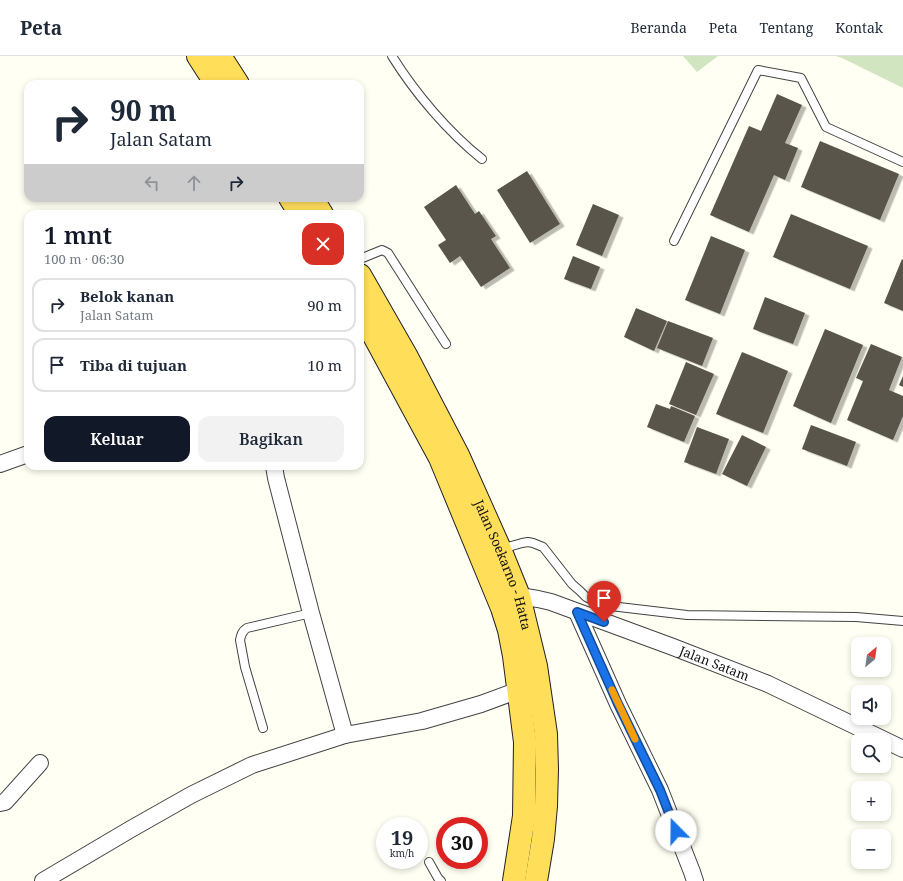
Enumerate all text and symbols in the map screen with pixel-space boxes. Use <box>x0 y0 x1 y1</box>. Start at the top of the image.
text: Peta <box>20 15 62 41</box>
text: Beranda <box>630 18 687 37</box>
text: Peta <box>709 18 738 37</box>
text: Tentang <box>760 18 813 37</box>
text: Kontak <box>835 18 883 37</box>
text: 90 m <box>110 91 177 129</box>
icon: right <box>44 96 96 148</box>
text: Jalan Satam <box>110 127 212 151</box>
icon: left <box>141 172 163 194</box>
icon: ahead <box>183 172 205 194</box>
icon: right <box>225 172 247 194</box>
text: 1 mnt <box>44 218 112 251</box>
button: close <box>302 223 344 265</box>
text: 100 m · 06:30 <box>44 250 124 268</box>
text: Belok kanan <box>80 286 174 306</box>
icon: right <box>46 294 68 316</box>
text: 90 m <box>307 295 342 315</box>
text: Jalan Satam <box>80 306 154 324</box>
icon: arrive <box>46 354 68 376</box>
text: Tiba di tujuan <box>80 355 187 375</box>
text: 10 m <box>307 355 342 375</box>
button: Keluar <box>44 416 190 462</box>
button: Bagikan <box>198 416 344 462</box>
street label: Jalan Soekarno - Hatta <box>470 496 536 632</box>
pin <box>587 581 621 622</box>
icon: arrive <box>593 587 615 609</box>
north arrow <box>851 637 891 677</box>
map controls <box>851 637 891 869</box>
street label: Jalan Satam <box>676 641 752 685</box>
button: sound <box>851 685 891 725</box>
button: search <box>851 733 891 773</box>
button: + <box>851 781 891 821</box>
position arrow <box>655 810 697 852</box>
speed limit sign: 30 <box>436 817 488 869</box>
text: 19 <box>391 824 413 851</box>
button: − <box>851 829 891 869</box>
text: km/h <box>390 846 414 860</box>

